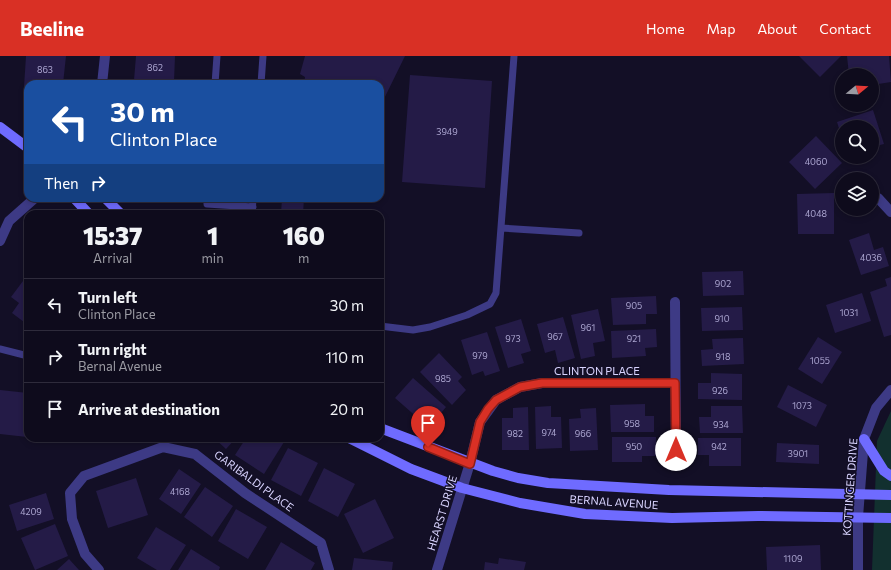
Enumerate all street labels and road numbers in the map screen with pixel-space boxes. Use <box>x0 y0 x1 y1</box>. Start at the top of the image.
street label: CLINTON PLACE <box>554 364 640 377</box>
street label: KOTTINGER DRIVE <box>840 438 859 536</box>
street label: GARIBALDI PLACE <box>212 447 296 514</box>
street label: HEARST DRIVE <box>424 474 459 552</box>
street label: BERNAL AVENUE <box>569 492 659 511</box>

